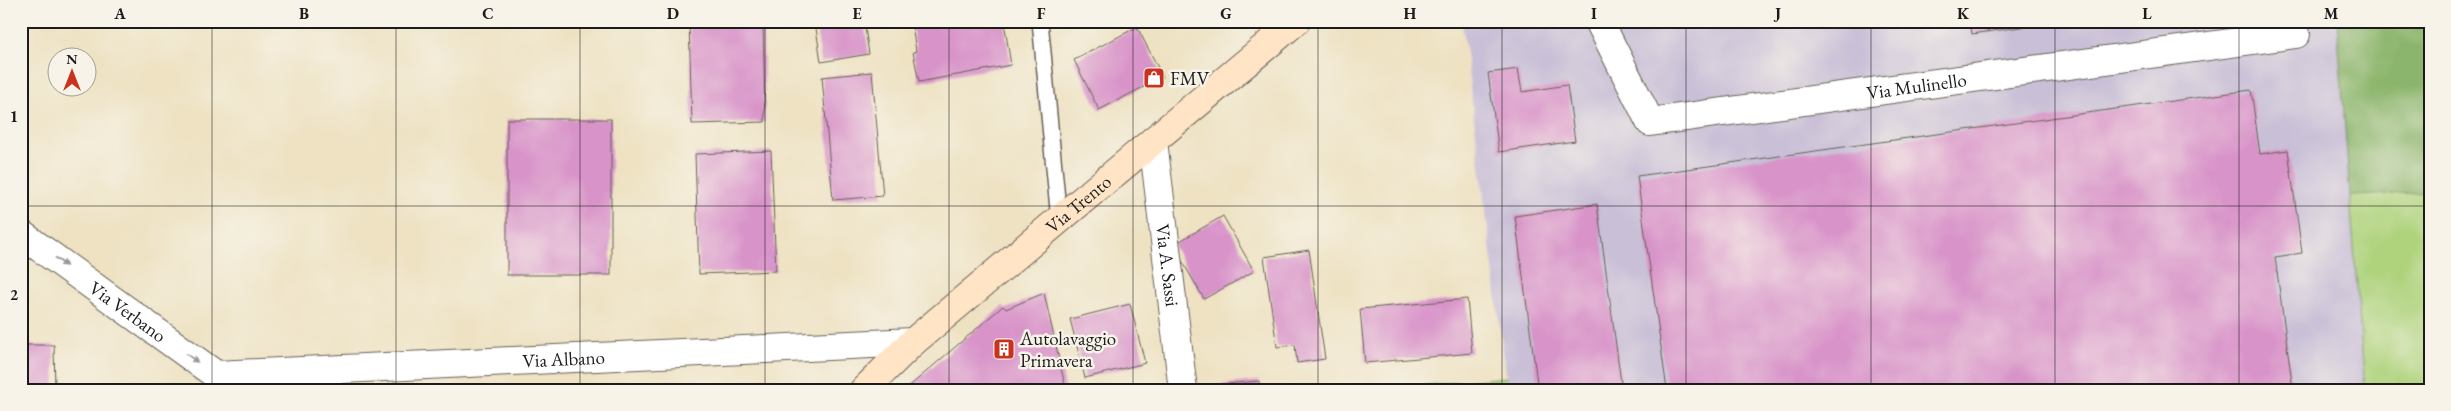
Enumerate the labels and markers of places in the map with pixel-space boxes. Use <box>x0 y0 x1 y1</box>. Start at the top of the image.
shop icon: FMV <box>1142 66 1166 90</box>
place label: FMV <box>1170 66 1210 91</box>
place label: Autolavaggio Primavera <box>1019 326 1116 373</box>
building icon: Autolavaggio Primavera <box>992 337 1016 361</box>

